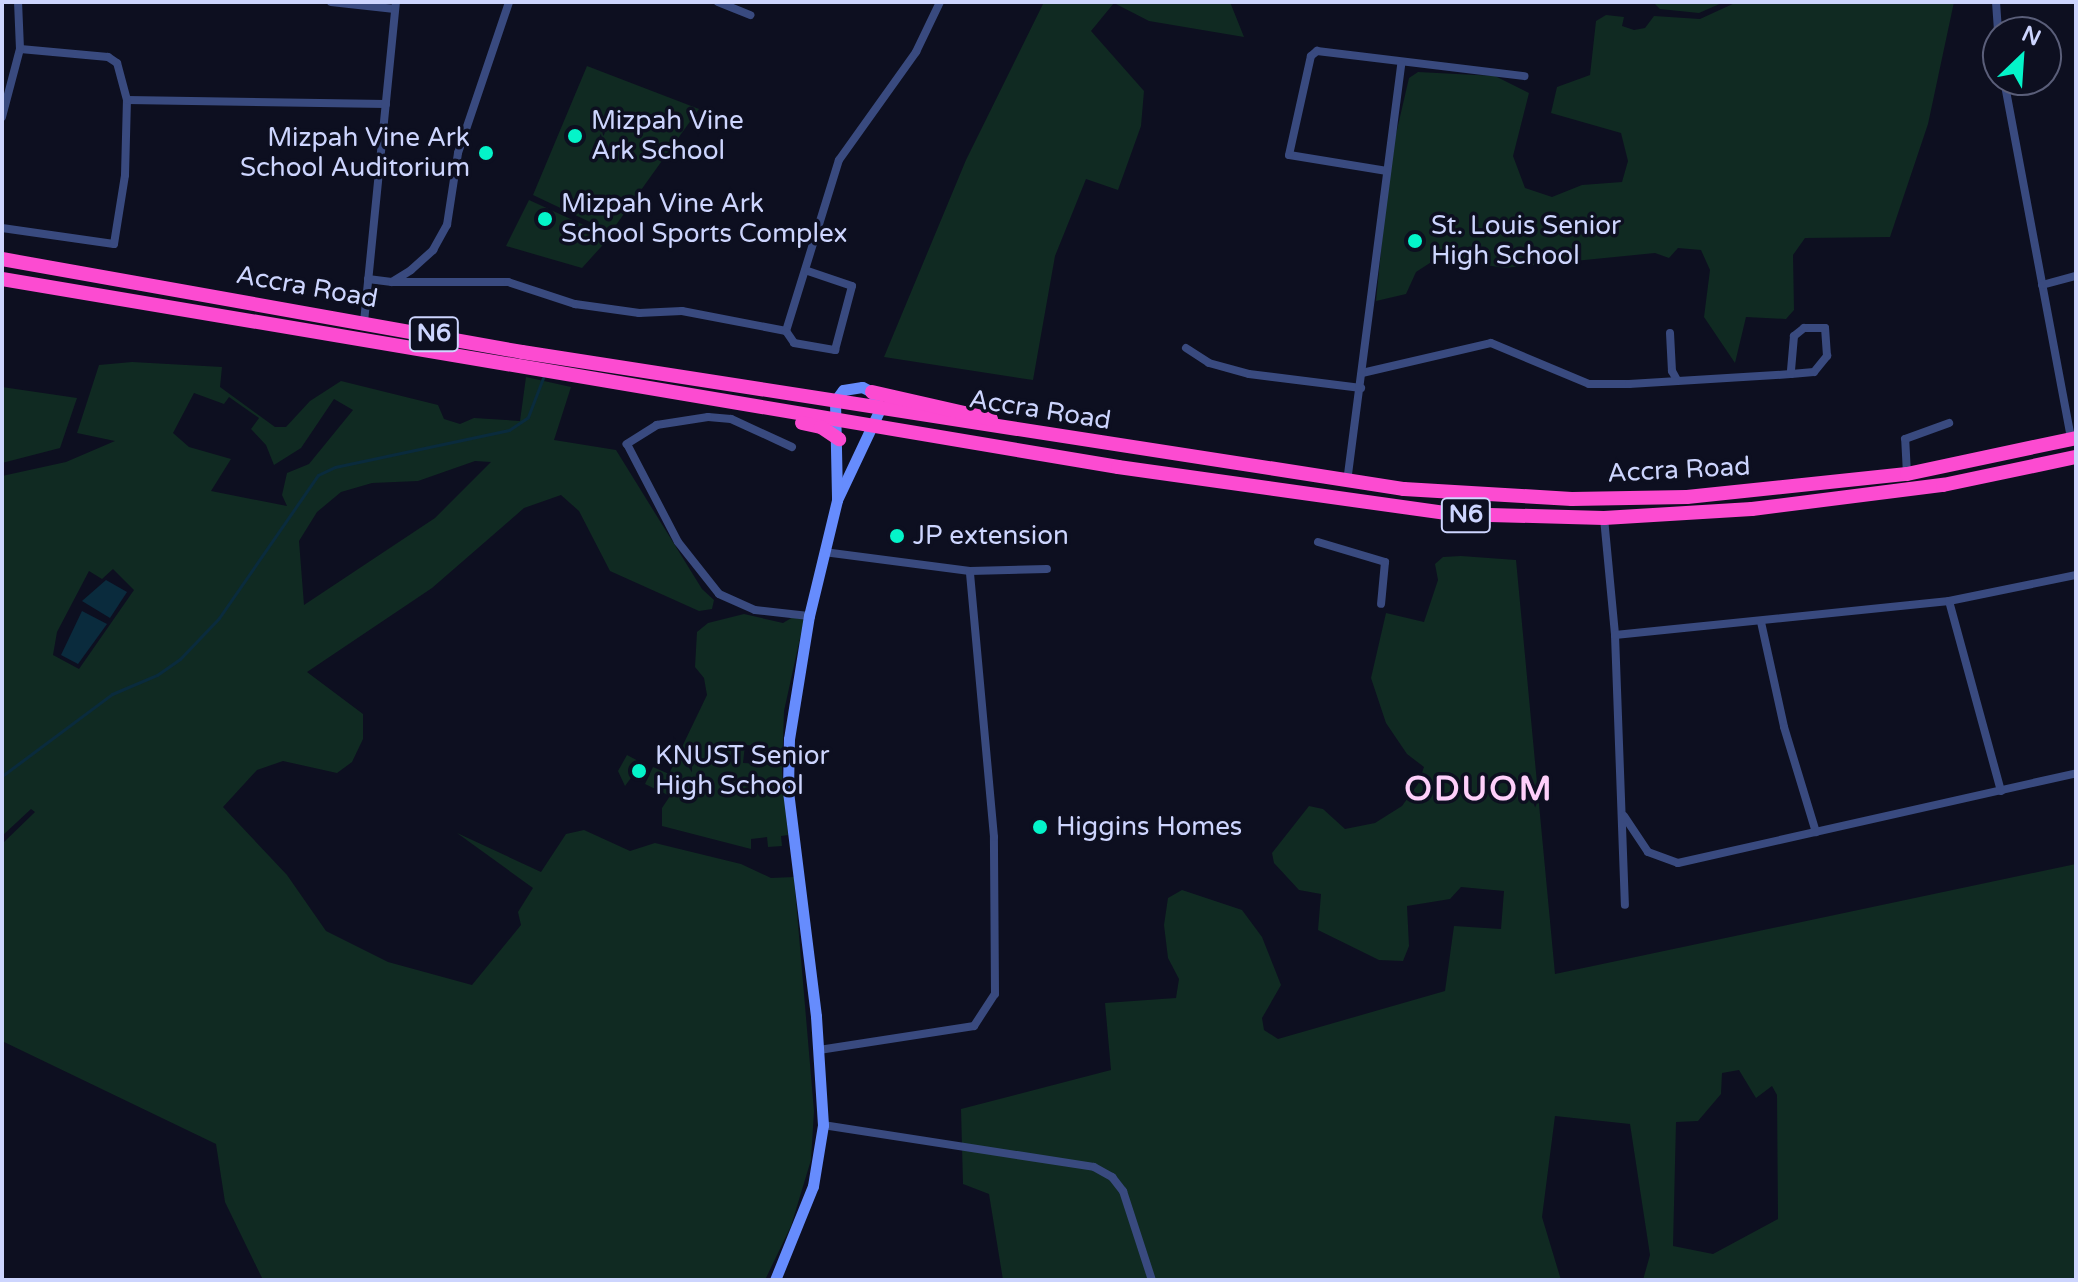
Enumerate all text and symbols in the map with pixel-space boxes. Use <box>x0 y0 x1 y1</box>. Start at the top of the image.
north arrow <box>1982 16 2062 96</box>
text: N <box>2018 21 2045 52</box>
place label: Mizpah Vine Ark School <box>591 105 744 166</box>
place label: Mizpah Vine Ark School Auditorium <box>240 122 470 184</box>
marker: Mizpah Vine Ark School <box>566 127 584 145</box>
marker: Mizpah Vine Ark School Auditorium <box>477 144 495 162</box>
place label: Mizpah Vine Ark School Sports Complex <box>561 188 848 250</box>
marker: Mizpah Vine Ark School Sports Complex <box>536 210 554 228</box>
place label: St. Louis Senior High School <box>1431 210 1621 272</box>
marker: St. Louis Senior High School <box>1406 232 1424 250</box>
street label: Accra Road <box>234 259 380 315</box>
road number: N6 <box>408 314 460 354</box>
street label: Accra Road <box>967 383 1113 437</box>
street label: Accra Road <box>1607 451 1751 489</box>
road number: N6 <box>1440 495 1492 535</box>
place label: JP extension <box>913 520 1069 552</box>
marker: JP extension <box>888 527 906 545</box>
place label: KNUST Senior High School <box>655 740 829 802</box>
marker: KNUST Senior High School <box>630 762 648 780</box>
district label: ODUOM <box>1404 770 1554 810</box>
place label: Higgins Homes <box>1056 811 1242 843</box>
marker: Higgins Homes <box>1031 818 1049 836</box>

